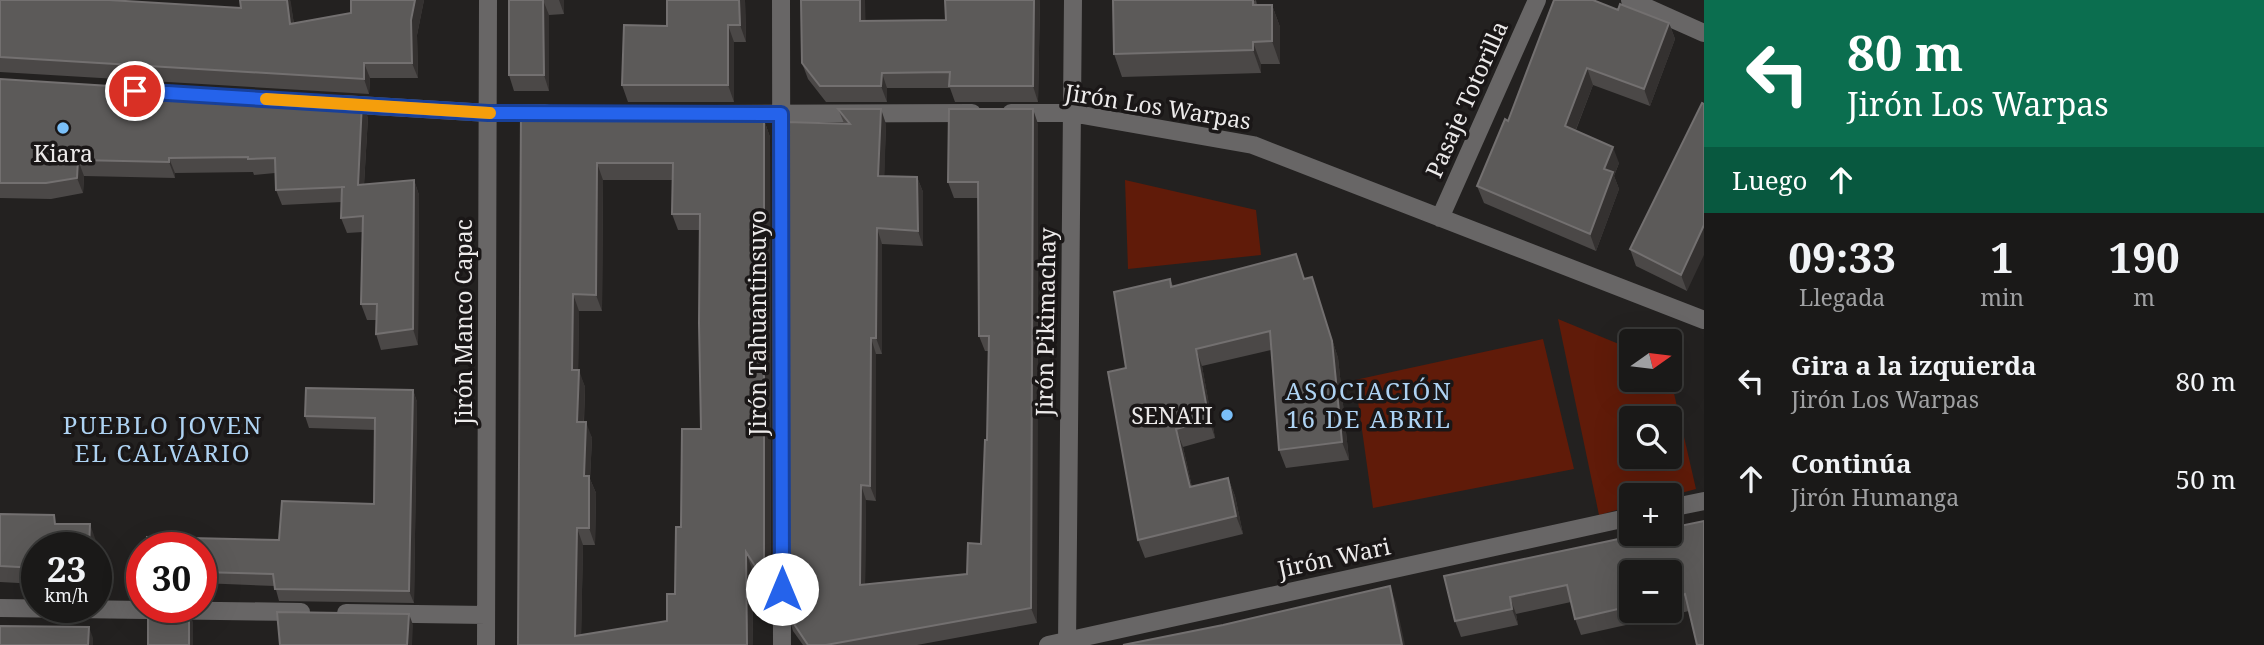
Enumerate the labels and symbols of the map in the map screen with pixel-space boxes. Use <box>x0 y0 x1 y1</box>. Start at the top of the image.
street label: Pasaje Totorilla <box>1417 16 1515 182</box>
pin <box>105 61 165 121</box>
street label: Jirón Los Warpas <box>1062 75 1253 137</box>
marker: Kiara <box>55 120 71 136</box>
place label: Kiara <box>33 137 93 169</box>
street label: Jirón Tahuantinsuyo <box>741 210 773 437</box>
street label: Jirón Manco Capac <box>447 219 479 426</box>
street label: Jirón Pikimachay <box>1027 227 1063 418</box>
north arrow <box>1619 329 1682 392</box>
district label: ASOCIACIÓN 16 DE ABRIL <box>1285 374 1453 435</box>
place label: SENATI <box>1131 399 1213 431</box>
marker: SENATI <box>1219 407 1235 423</box>
district label: PUEBLO JOVEN EL CALVARIO <box>63 408 263 469</box>
street label: Jirón Wari <box>1274 529 1394 585</box>
speed limit sign: 30 <box>126 532 217 623</box>
position arrow <box>745 552 819 626</box>

